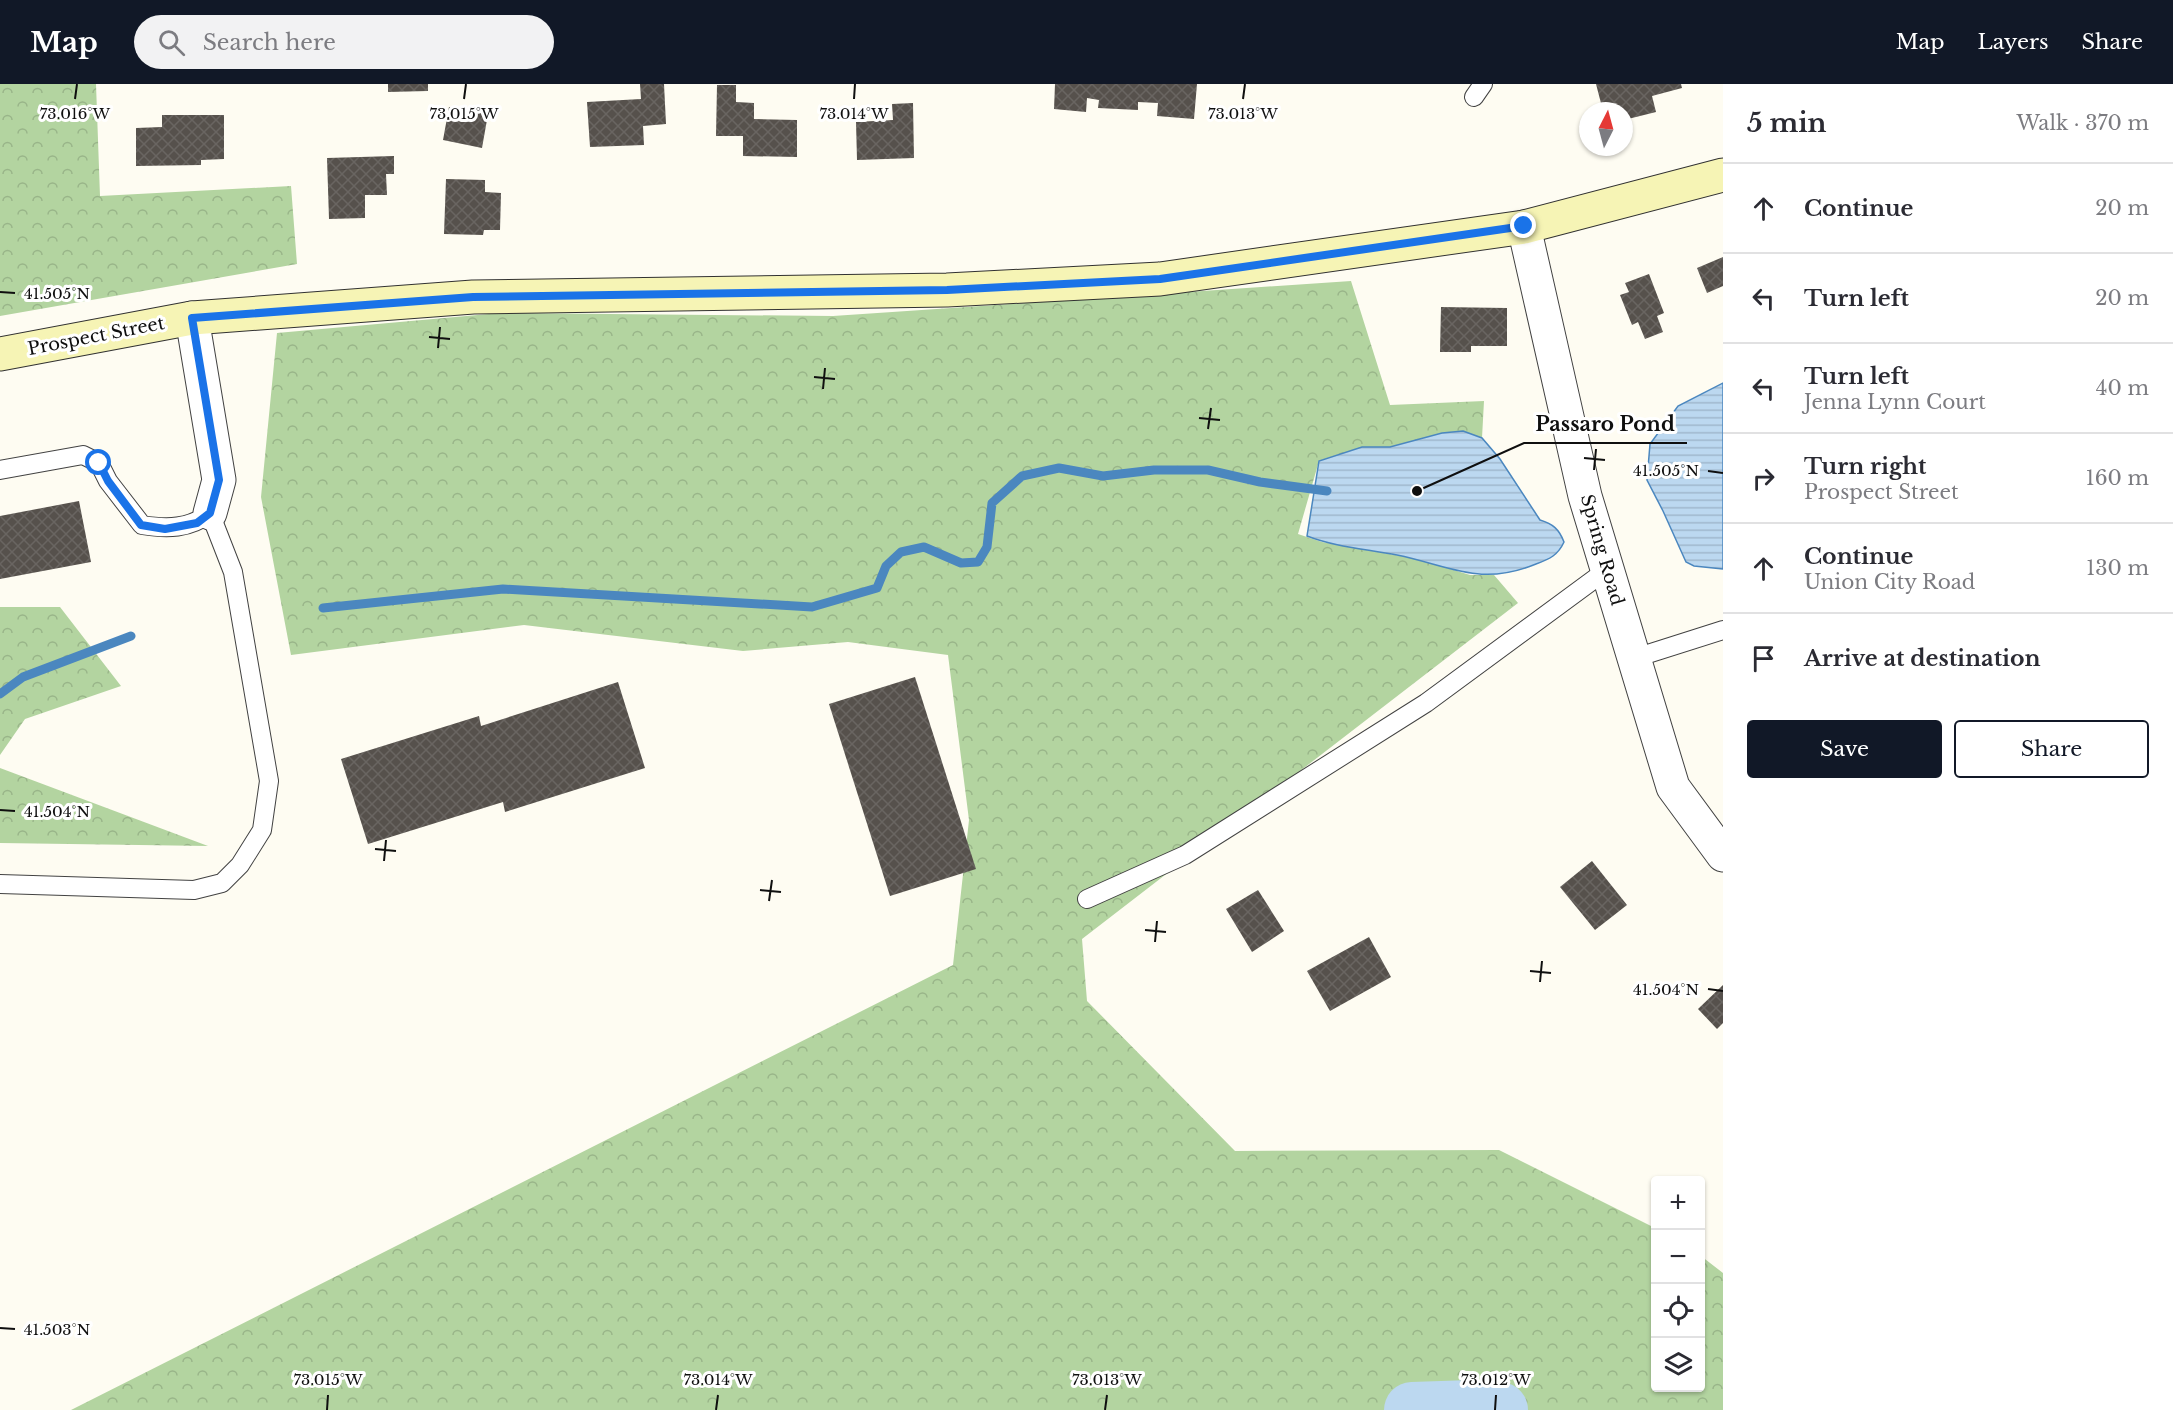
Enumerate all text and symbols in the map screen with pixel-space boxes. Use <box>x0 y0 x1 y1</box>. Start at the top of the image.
search box <box>134 15 554 69</box>
text: Map <box>30 25 98 60</box>
icon: search <box>155 26 188 59</box>
text: Search here <box>203 29 336 56</box>
text: Map <box>1896 29 1945 55</box>
text: Layers <box>1978 29 2049 55</box>
text: Share <box>2082 29 2143 55</box>
north arrow <box>1579 102 1633 156</box>
text: 73.016°W <box>40 104 111 123</box>
text: 73.015°W <box>429 104 499 123</box>
text: 73.014°W <box>819 104 889 123</box>
text: 73.013°W <box>1208 104 1278 123</box>
text: 5 min <box>1747 107 1826 139</box>
text: Walk · 370 m <box>2017 111 2149 135</box>
icon: ahead <box>1747 192 1780 225</box>
text: Continue <box>1804 195 1913 222</box>
text: 20 m <box>2095 196 2149 220</box>
route end <box>1510 212 1536 238</box>
icon: left <box>1747 282 1780 315</box>
text: 41.505°N <box>24 284 90 303</box>
text: Turn left <box>1804 285 1909 312</box>
text: 20 m <box>2095 286 2149 310</box>
street label: Prospect Street <box>26 312 167 360</box>
text: Turn left <box>1804 363 1909 390</box>
icon: left <box>1747 372 1780 405</box>
text: 40 m <box>2096 376 2149 400</box>
text: Jenna Lynn Court <box>1804 390 1986 414</box>
callout: Passaro Pond <box>1524 405 1687 443</box>
text: Passaro Pond <box>1535 412 1675 436</box>
route start <box>85 449 111 475</box>
text: Turn right <box>1804 453 1926 480</box>
text: 41.505°N <box>1633 461 1699 480</box>
icon: right <box>1747 462 1780 495</box>
text: 160 m <box>2086 466 2149 490</box>
text: Prospect Street <box>1804 480 1958 504</box>
street label: Spring Road <box>1576 492 1628 608</box>
text: Continue <box>1804 543 1913 570</box>
icon: ahead <box>1747 552 1780 585</box>
text: 130 m <box>2086 556 2149 580</box>
text: Union City Road <box>1804 570 1975 594</box>
icon: arrive <box>1747 642 1780 675</box>
text: Arrive at destination <box>1804 645 2041 672</box>
button: Save <box>1747 720 1942 778</box>
button: Share <box>1954 720 2149 778</box>
text: 41.504°N <box>24 802 90 821</box>
text: 41.504°N <box>1633 980 1699 999</box>
map controls <box>1651 1176 1705 1392</box>
button: + <box>1651 1176 1705 1230</box>
button: − <box>1651 1230 1705 1284</box>
button: locate <box>1651 1284 1705 1338</box>
text: 41.503°N <box>24 1320 90 1339</box>
button: layers <box>1651 1338 1705 1392</box>
text: 73.015°W <box>293 1370 363 1389</box>
text: 73.014°W <box>683 1370 753 1389</box>
text: 73.013°W <box>1072 1370 1142 1389</box>
text: 73.012°W <box>1461 1370 1531 1389</box>

